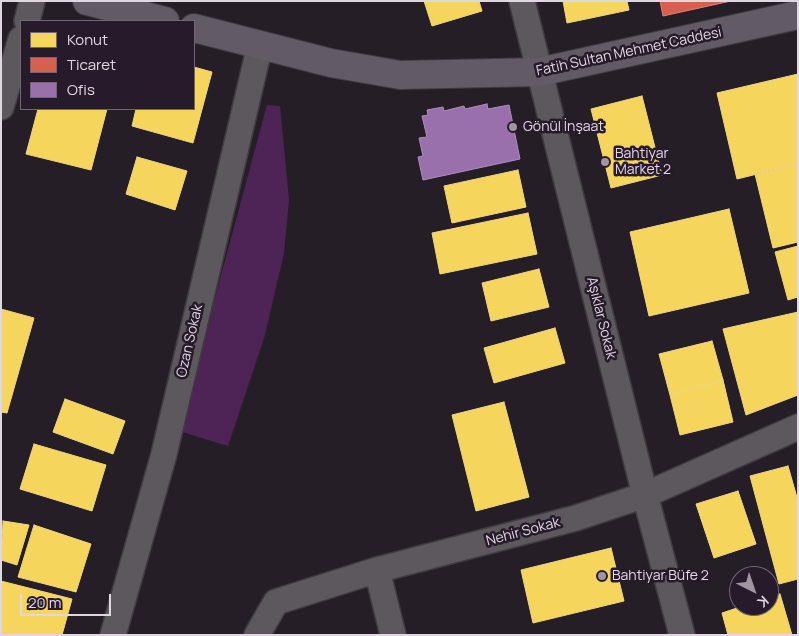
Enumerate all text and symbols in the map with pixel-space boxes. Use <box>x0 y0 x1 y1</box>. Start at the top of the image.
legend <box>20 20 195 110</box>
street label: Fatih Sultan Mehmet Caddesi <box>535 24 723 80</box>
text: Konut <box>67 29 108 50</box>
text: Ticaret <box>67 54 116 75</box>
text: Ofis <box>67 79 95 100</box>
place label: Gönül İnşaat <box>523 119 604 135</box>
marker: Gönül İnşaat <box>507 121 519 133</box>
place label: Bahtiyar Market 2 <box>615 146 671 178</box>
marker: Bahtiyar Market 2 <box>599 156 611 168</box>
street label: Aşıklar Sokak <box>583 275 619 361</box>
street label: Ozan Sokak <box>173 303 207 379</box>
street label: Nehir Sokak <box>484 514 562 550</box>
north arrow <box>729 566 779 616</box>
place label: Bahtiyar Büfe 2 <box>612 568 709 584</box>
marker: Bahtiyar Büfe 2 <box>596 570 608 582</box>
scale bar <box>22 584 114 616</box>
text: 20 m <box>28 592 61 613</box>
text: K <box>754 592 773 612</box>

